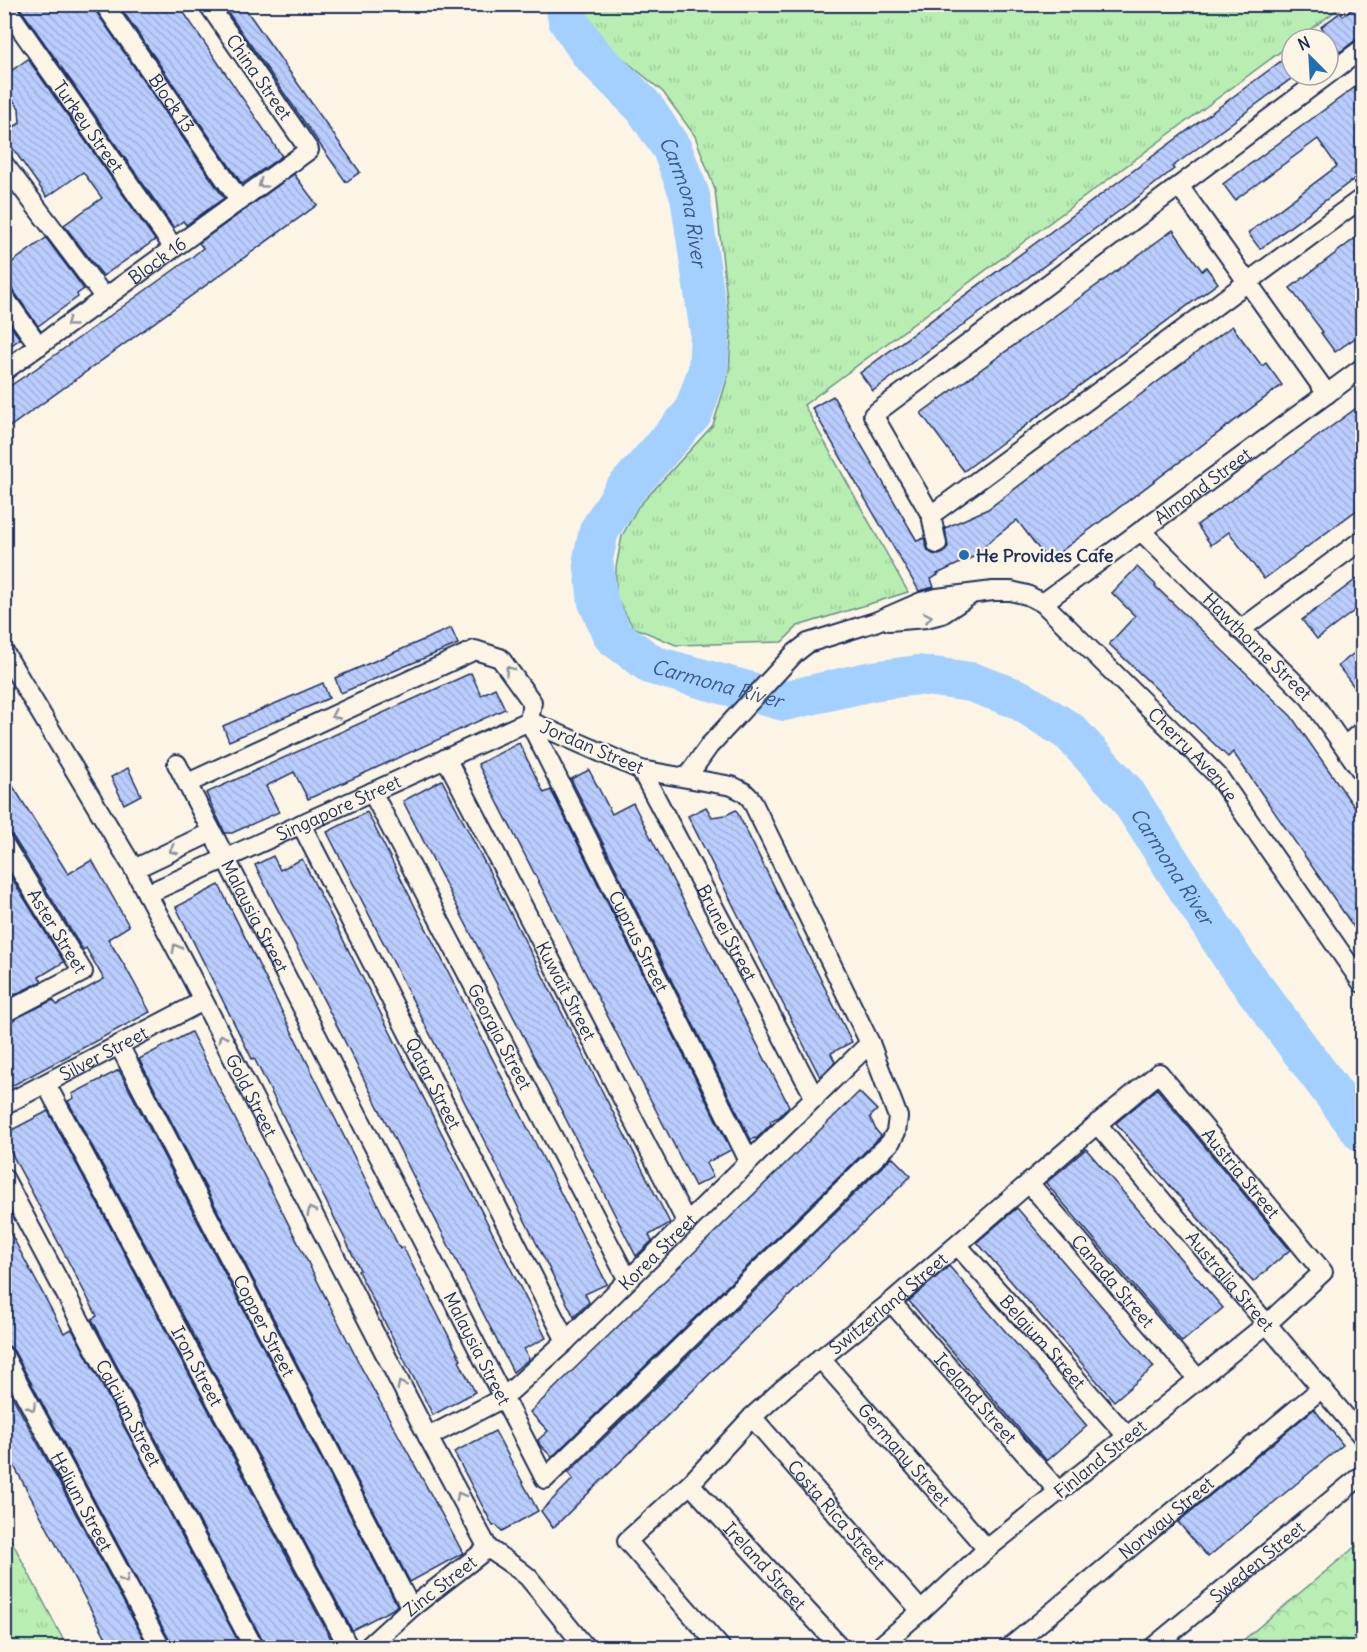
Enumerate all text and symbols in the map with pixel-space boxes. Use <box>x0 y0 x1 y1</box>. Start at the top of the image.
north arrow <box>1280 27 1340 87</box>
street label: China Street <box>221 30 297 124</box>
text: N <box>1295 32 1313 55</box>
street label: Block 13 <box>144 69 200 136</box>
street label: Turkey Street <box>49 76 129 177</box>
water label: Carmona River <box>654 131 713 271</box>
one-way arrow <box>258 177 269 188</box>
street label: Block 16 <box>124 231 191 289</box>
one-way arrow <box>66 316 77 327</box>
street label: Almond Street <box>1149 442 1256 529</box>
place label: He Provides Cafe <box>976 544 1114 567</box>
marker: He Provides Cafe <box>957 548 971 562</box>
street label: Hawthorne Street <box>1198 588 1317 705</box>
one-way arrow <box>923 611 933 624</box>
water label: Carmona River <box>649 653 789 713</box>
one-way arrow <box>505 665 516 676</box>
street label: Cherry Avenue <box>1143 702 1243 806</box>
one-way arrow <box>331 708 342 720</box>
street label: Jordan Street <box>537 715 647 779</box>
street label: Singapore Street <box>272 769 404 846</box>
water label: Carmona River <box>1126 802 1221 932</box>
one-way arrow <box>168 843 179 855</box>
street label: Malaysia Street <box>217 856 294 977</box>
street label: Brunei Street <box>692 880 762 985</box>
street label: Aster Street <box>23 884 92 977</box>
street label: Cyprus Street <box>604 886 674 996</box>
street label: Kuwait Street <box>531 937 602 1044</box>
one-way arrow <box>172 944 183 955</box>
street label: Georgia Street <box>463 979 538 1093</box>
street label: Silver Street <box>55 1021 151 1086</box>
street label: Qatar Street <box>401 1033 467 1133</box>
one-way arrow <box>218 1034 229 1044</box>
street label: Gold Street <box>221 1050 283 1140</box>
street label: Austria Street <box>1197 1123 1285 1223</box>
one-way arrow <box>307 1207 319 1218</box>
street label: Korea Street <box>613 1208 701 1295</box>
street label: Australia Street <box>1181 1226 1279 1336</box>
street label: Canada Street <box>1067 1229 1160 1332</box>
street label: Switzerland Street <box>824 1247 952 1359</box>
street label: Copper Street <box>229 1271 300 1380</box>
street label: Malaysia Street <box>439 1288 516 1409</box>
street label: Belgium Street <box>995 1290 1091 1393</box>
street label: Iron Street <box>167 1322 228 1410</box>
street label: Iceland Street <box>930 1348 1022 1448</box>
street label: Calcium Street <box>91 1355 167 1470</box>
one-way arrow <box>397 1380 408 1391</box>
street label: Germany Street <box>853 1398 955 1511</box>
one-way arrow <box>25 1401 36 1411</box>
street label: Finland Street <box>1049 1415 1151 1503</box>
street label: Helium Street <box>46 1448 118 1555</box>
street label: Costa Rica Street <box>783 1455 891 1574</box>
street label: Norway Street <box>1114 1472 1218 1564</box>
one-way arrow <box>456 1492 467 1503</box>
street label: Sweden Street <box>1205 1516 1309 1607</box>
street label: Ireland Street <box>719 1517 812 1615</box>
street label: Zinc Street <box>398 1550 481 1621</box>
one-way arrow <box>118 1573 129 1583</box>

